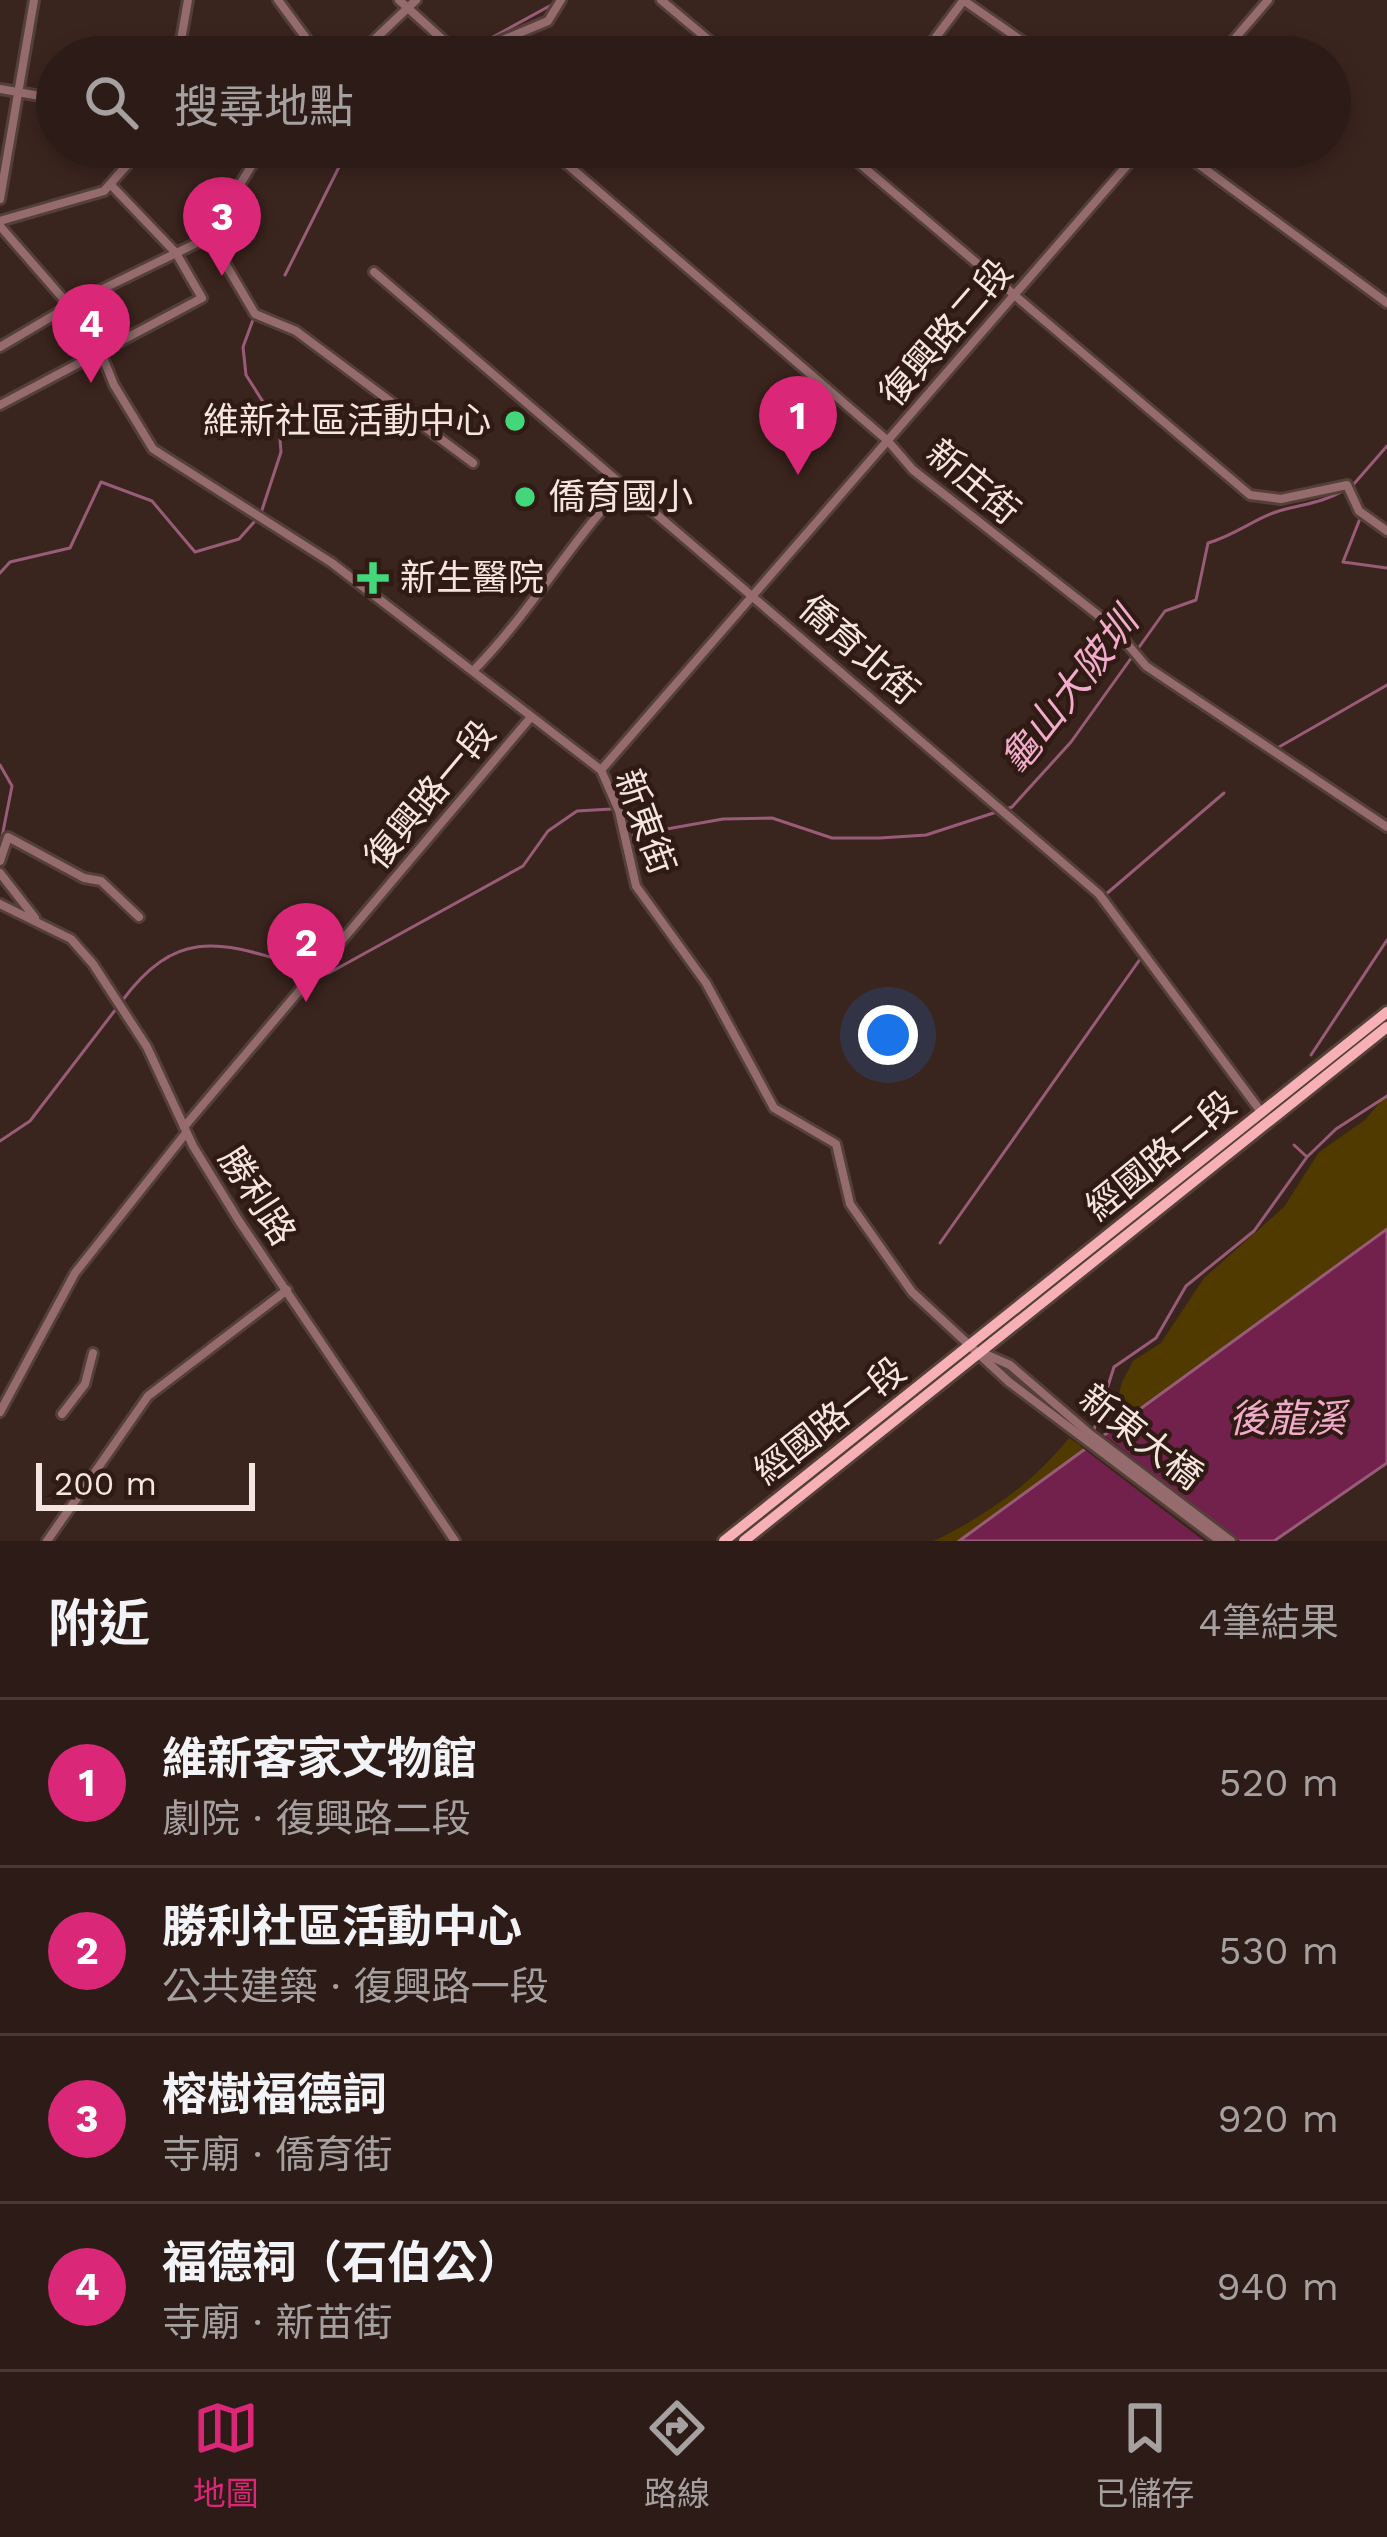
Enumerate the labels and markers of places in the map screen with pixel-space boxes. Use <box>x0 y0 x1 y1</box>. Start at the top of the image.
pin: 3 <box>183 177 261 276</box>
pin: 4 <box>52 284 130 383</box>
pin: 1 <box>759 376 837 475</box>
place label: 維新社區活動中心 <box>203 400 491 442</box>
marker: 維新社區活動中心 <box>502 408 528 434</box>
place label: 僑育國小 <box>549 476 693 518</box>
marker: 僑育國小 <box>512 484 538 510</box>
place label: 新生醫院 <box>400 557 544 599</box>
marker: 新生醫院 <box>357 562 389 594</box>
pin: 2 <box>267 903 345 1002</box>

